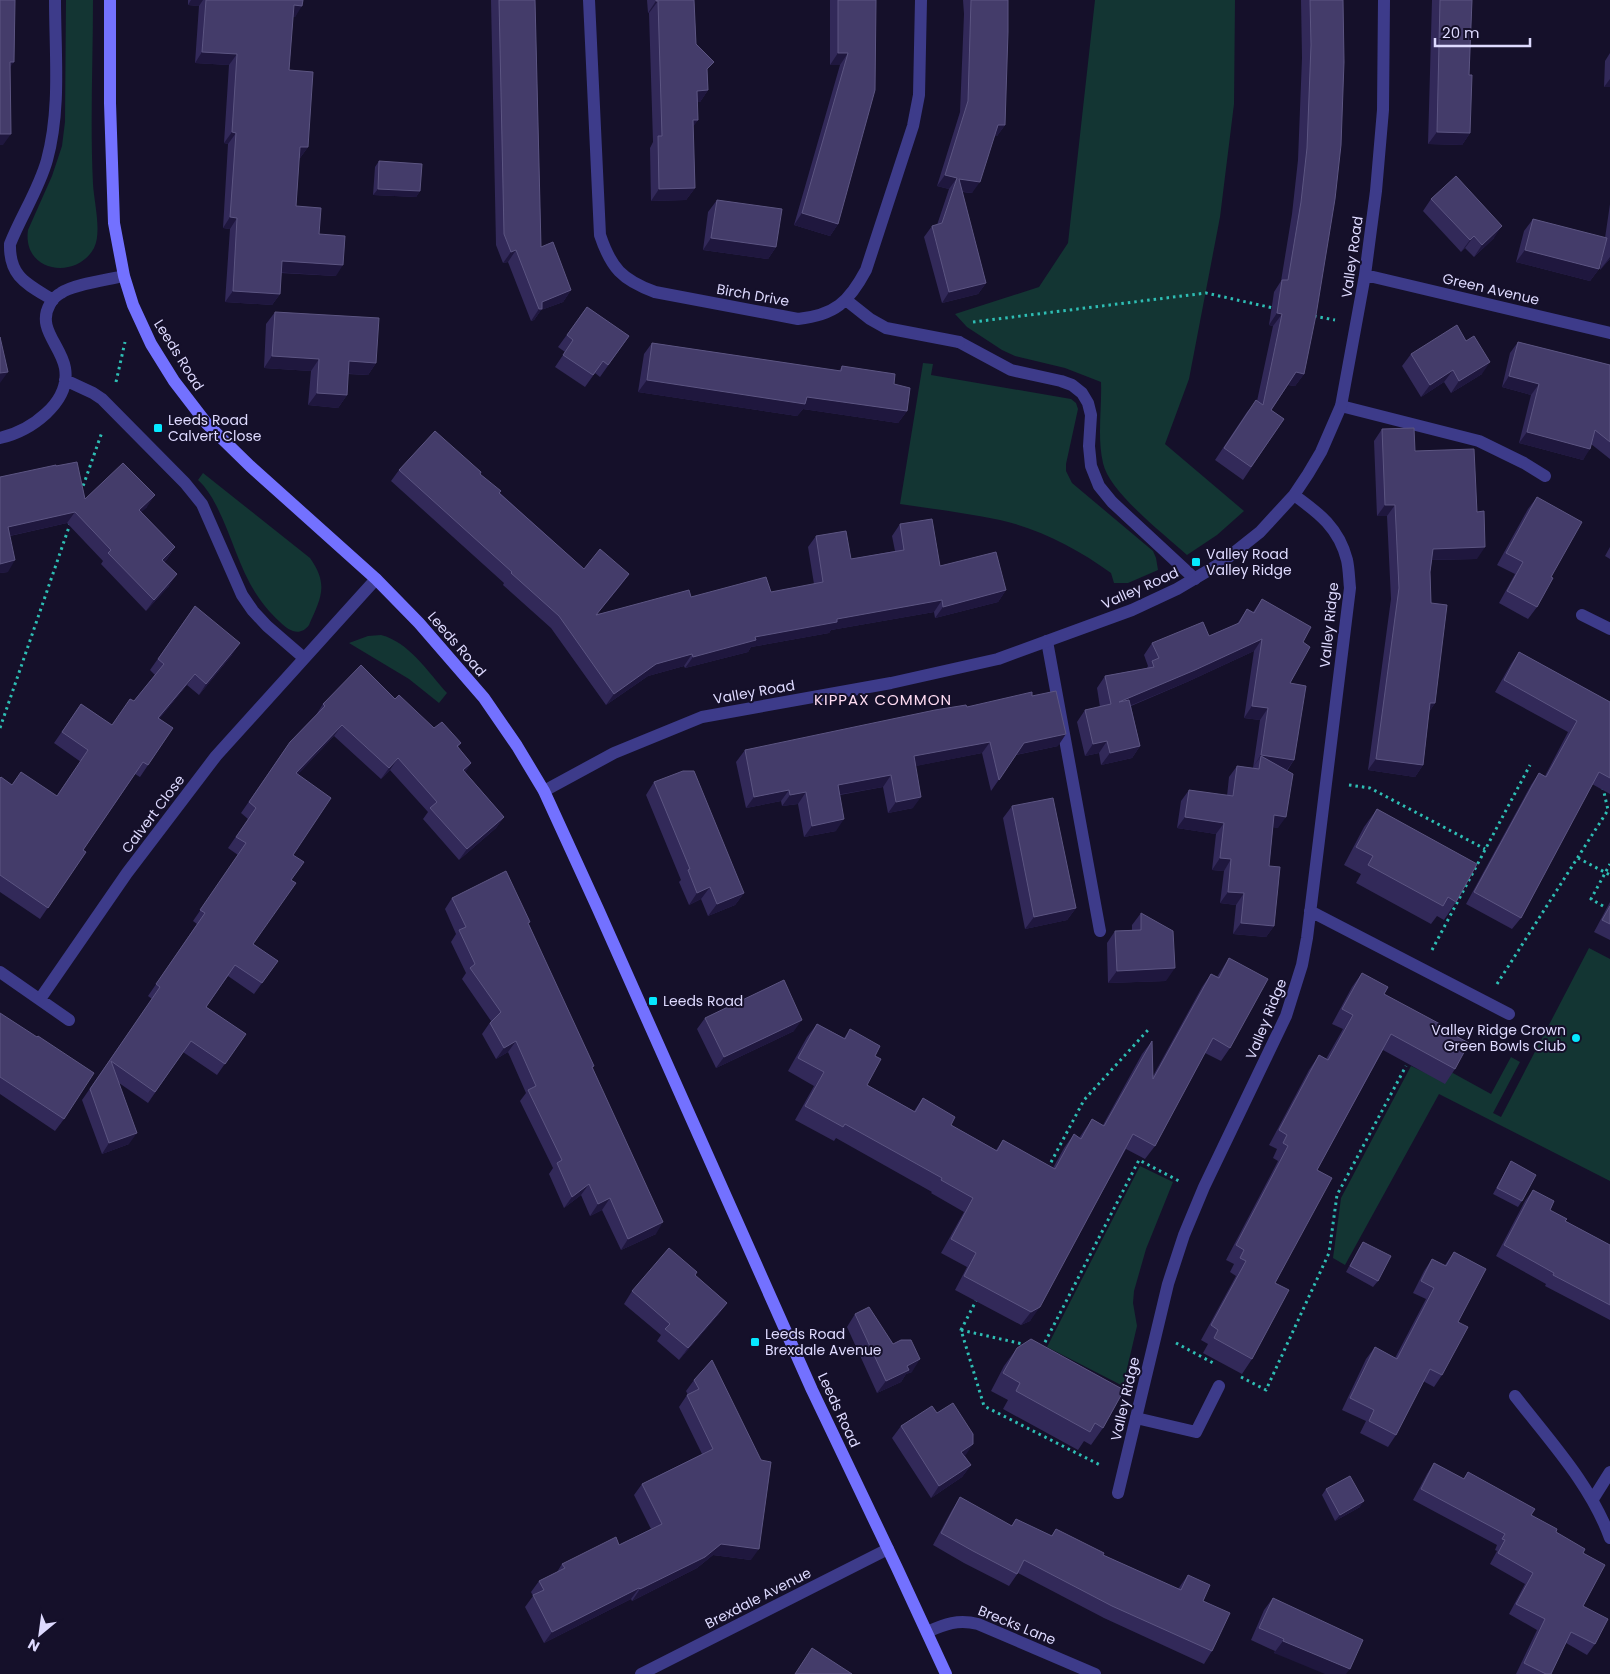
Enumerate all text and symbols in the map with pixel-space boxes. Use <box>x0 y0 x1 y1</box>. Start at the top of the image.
scale bar <box>1435 15 1530 47</box>
text: 20 m <box>1442 22 1480 43</box>
street label: Valley Road <box>1336 215 1368 299</box>
street label: Green Avenue <box>1441 268 1542 310</box>
street label: Birch Drive <box>715 279 791 311</box>
street label: Leeds Road <box>149 316 209 394</box>
place label: Leeds Road Calvert Close <box>168 410 262 446</box>
marker: Leeds Road Calvert Close <box>152 422 164 434</box>
place label: Valley Road Valley Ridge <box>1206 544 1292 580</box>
marker: Valley Road Valley Ridge <box>1190 556 1202 568</box>
street label: Valley Road <box>1098 562 1182 614</box>
street label: Valley Ridge <box>1315 581 1343 669</box>
street label: Leeds Road <box>423 607 491 681</box>
street label: Valley Road <box>712 675 796 709</box>
district label: KIPPAX COMMON <box>814 689 952 710</box>
street label: Calvert Close <box>117 770 189 857</box>
street label: Valley Ridge <box>1241 975 1291 1062</box>
place label: Leeds Road <box>663 991 743 1011</box>
marker: Leeds Road <box>647 995 659 1007</box>
place label: Valley Ridge Crown Green Bowls Club <box>1431 1020 1566 1056</box>
marker: Valley Ridge Crown Green Bowls Club <box>1570 1032 1582 1044</box>
place label: Leeds Road Brexdale Avenue <box>765 1324 882 1360</box>
marker: Leeds Road Brexdale Avenue <box>749 1336 761 1348</box>
street label: Valley Ridge <box>1106 1355 1144 1443</box>
street label: Leeds Road <box>813 1369 865 1451</box>
street label: Brexdale Avenue <box>702 1562 815 1633</box>
street label: Brecks Lane <box>975 1600 1059 1650</box>
north arrow <box>15 1609 65 1659</box>
text: N <box>24 1634 43 1657</box>

